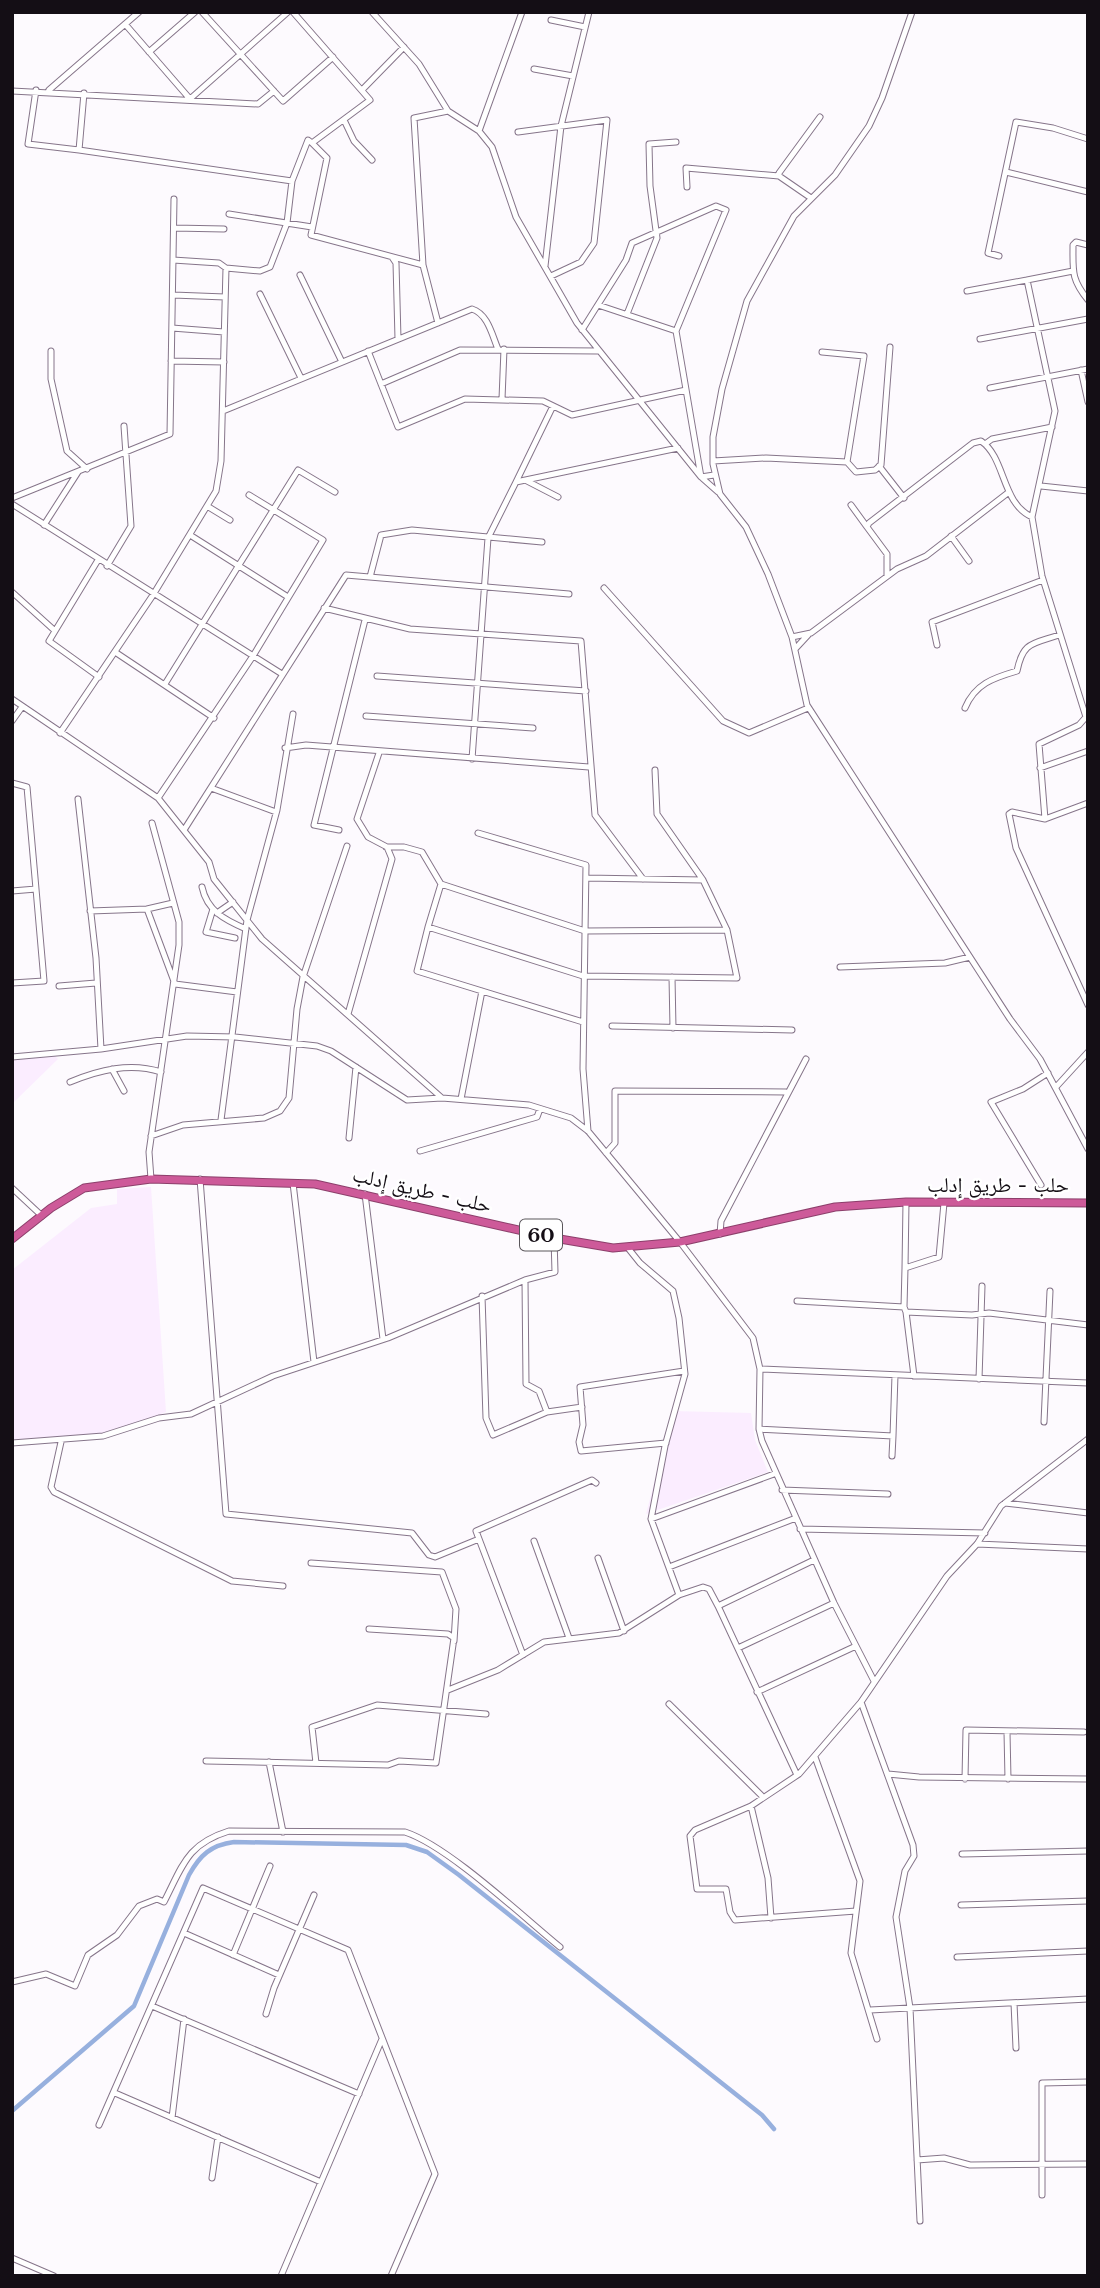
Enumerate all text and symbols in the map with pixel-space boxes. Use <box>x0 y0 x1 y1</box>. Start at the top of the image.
street label: حلب - طريق إدلب <box>350 1161 494 1220</box>
street label: حلب - طريق إدلب <box>927 1172 1069 1199</box>
road number: 60 <box>520 1219 562 1250</box>

